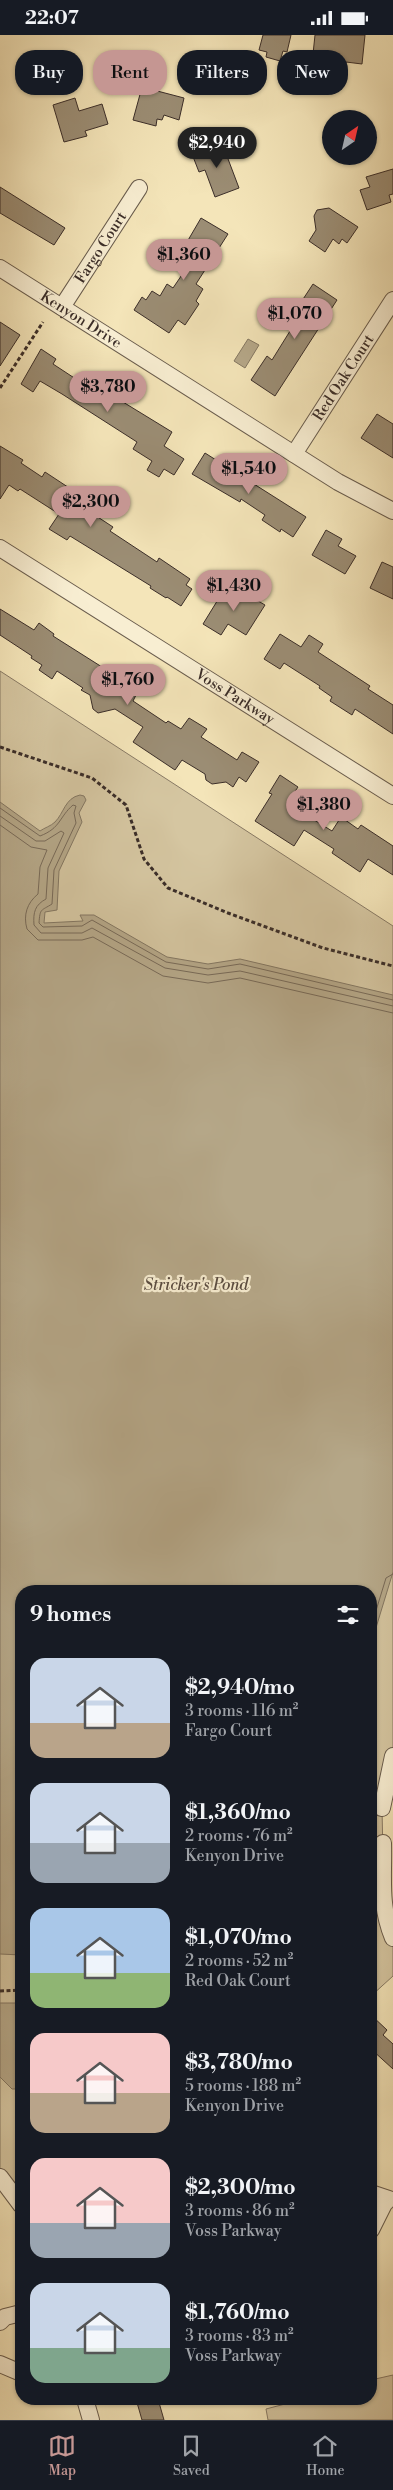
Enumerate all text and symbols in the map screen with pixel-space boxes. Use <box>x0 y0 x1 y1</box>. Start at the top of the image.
text: 22:07 <box>25 6 79 30</box>
chip: Buy <box>15 50 83 95</box>
chip: Rent <box>93 50 167 95</box>
chip: Filters <box>177 50 267 95</box>
chip: New <box>277 50 348 95</box>
north arrow <box>322 110 378 165</box>
map controls <box>322 110 377 165</box>
pin: $2,940 <box>176 127 258 169</box>
text: $2,940 <box>189 133 245 153</box>
street label: Fargo Court <box>71 208 132 287</box>
pin: $1,360 <box>143 239 225 281</box>
text: $1,360 <box>157 245 211 265</box>
street label: Kenyon Drive <box>36 287 125 353</box>
pin: $1,070 <box>254 297 336 340</box>
text: $1,070 <box>268 304 322 324</box>
street label: Red Oak Court <box>309 330 379 425</box>
pin: $3,780 <box>67 371 149 413</box>
text: $3,780 <box>80 377 136 397</box>
pin: $1,540 <box>208 453 290 495</box>
text: $1,540 <box>222 459 276 479</box>
pin: $2,300 <box>50 485 132 528</box>
text: $2,300 <box>62 492 120 512</box>
pin: $1,430 <box>193 569 275 612</box>
text: $1,430 <box>207 576 261 596</box>
pin: $1,760 <box>87 663 169 706</box>
street label: Voss Parkway <box>191 664 279 729</box>
text: $1,760 <box>102 670 154 690</box>
pin: $1,380 <box>283 789 365 831</box>
text: $1,380 <box>297 795 351 815</box>
water label: Stricker's Pond <box>144 1275 249 1295</box>
icon: filters <box>334 1601 362 1629</box>
text: 9 homes <box>30 1602 111 1628</box>
text: $2,940/mo <box>185 1675 295 1701</box>
icon: home <box>70 1678 130 1738</box>
text: 3 rooms · 116 m² <box>185 1701 298 1721</box>
text: Fargo Court <box>185 1721 272 1741</box>
text: $1,360/mo <box>185 1800 291 1826</box>
icon: home <box>70 1803 130 1863</box>
text: 2 rooms · 76 m² <box>185 1826 293 1846</box>
text: Kenyon Drive <box>185 1846 284 1866</box>
text: $1,070/mo <box>185 1925 292 1951</box>
icon: home <box>70 1928 130 1988</box>
text: 2 rooms · 52 m² <box>185 1951 293 1971</box>
text: Red Oak Court <box>185 1971 291 1991</box>
text: $3,780/mo <box>185 2050 293 2076</box>
icon: home <box>70 2053 130 2113</box>
text: 5 rooms · 188 m² <box>185 2076 301 2096</box>
text: Kenyon Drive <box>185 2096 284 2116</box>
text: $2,300/mo <box>185 2175 296 2201</box>
icon: home <box>70 2178 130 2238</box>
text: 3 rooms · 86 m² <box>185 2201 295 2221</box>
text: Voss Parkway <box>185 2221 281 2241</box>
text: $1,760/mo <box>185 2300 290 2326</box>
icon: home <box>70 2303 130 2363</box>
text: 3 rooms · 83 m² <box>185 2326 294 2346</box>
text: Voss Parkway <box>185 2346 281 2366</box>
tab: Map <box>48 2432 76 2480</box>
tab: Saved <box>173 2432 210 2480</box>
tab: Home <box>306 2432 345 2480</box>

